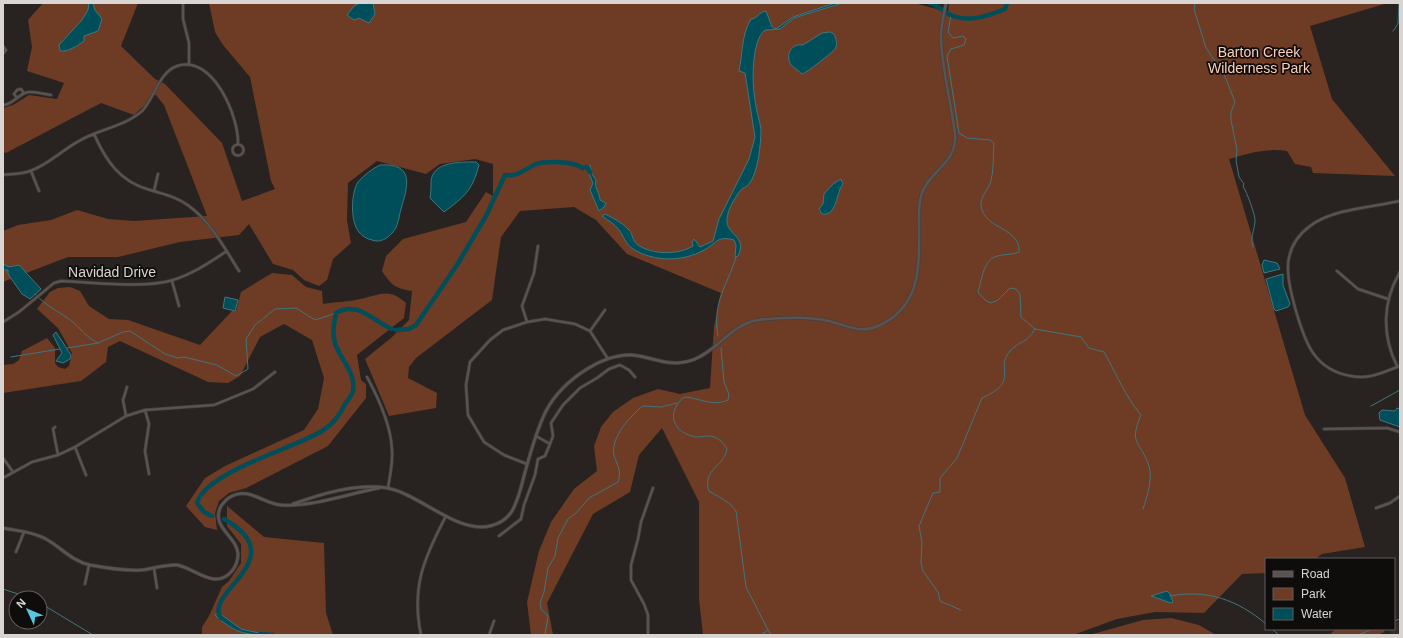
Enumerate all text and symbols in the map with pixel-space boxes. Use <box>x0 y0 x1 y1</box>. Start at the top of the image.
park label: Barton Creek Wilderness Park <box>1208 44 1311 76</box>
street label: Navidad Drive <box>68 264 156 280</box>
legend <box>1265 558 1395 630</box>
text: Road <box>1301 567 1330 581</box>
text: Park <box>1301 587 1327 601</box>
north arrow <box>8 590 48 630</box>
text: N <box>14 596 28 610</box>
text: Water <box>1301 607 1333 621</box>

